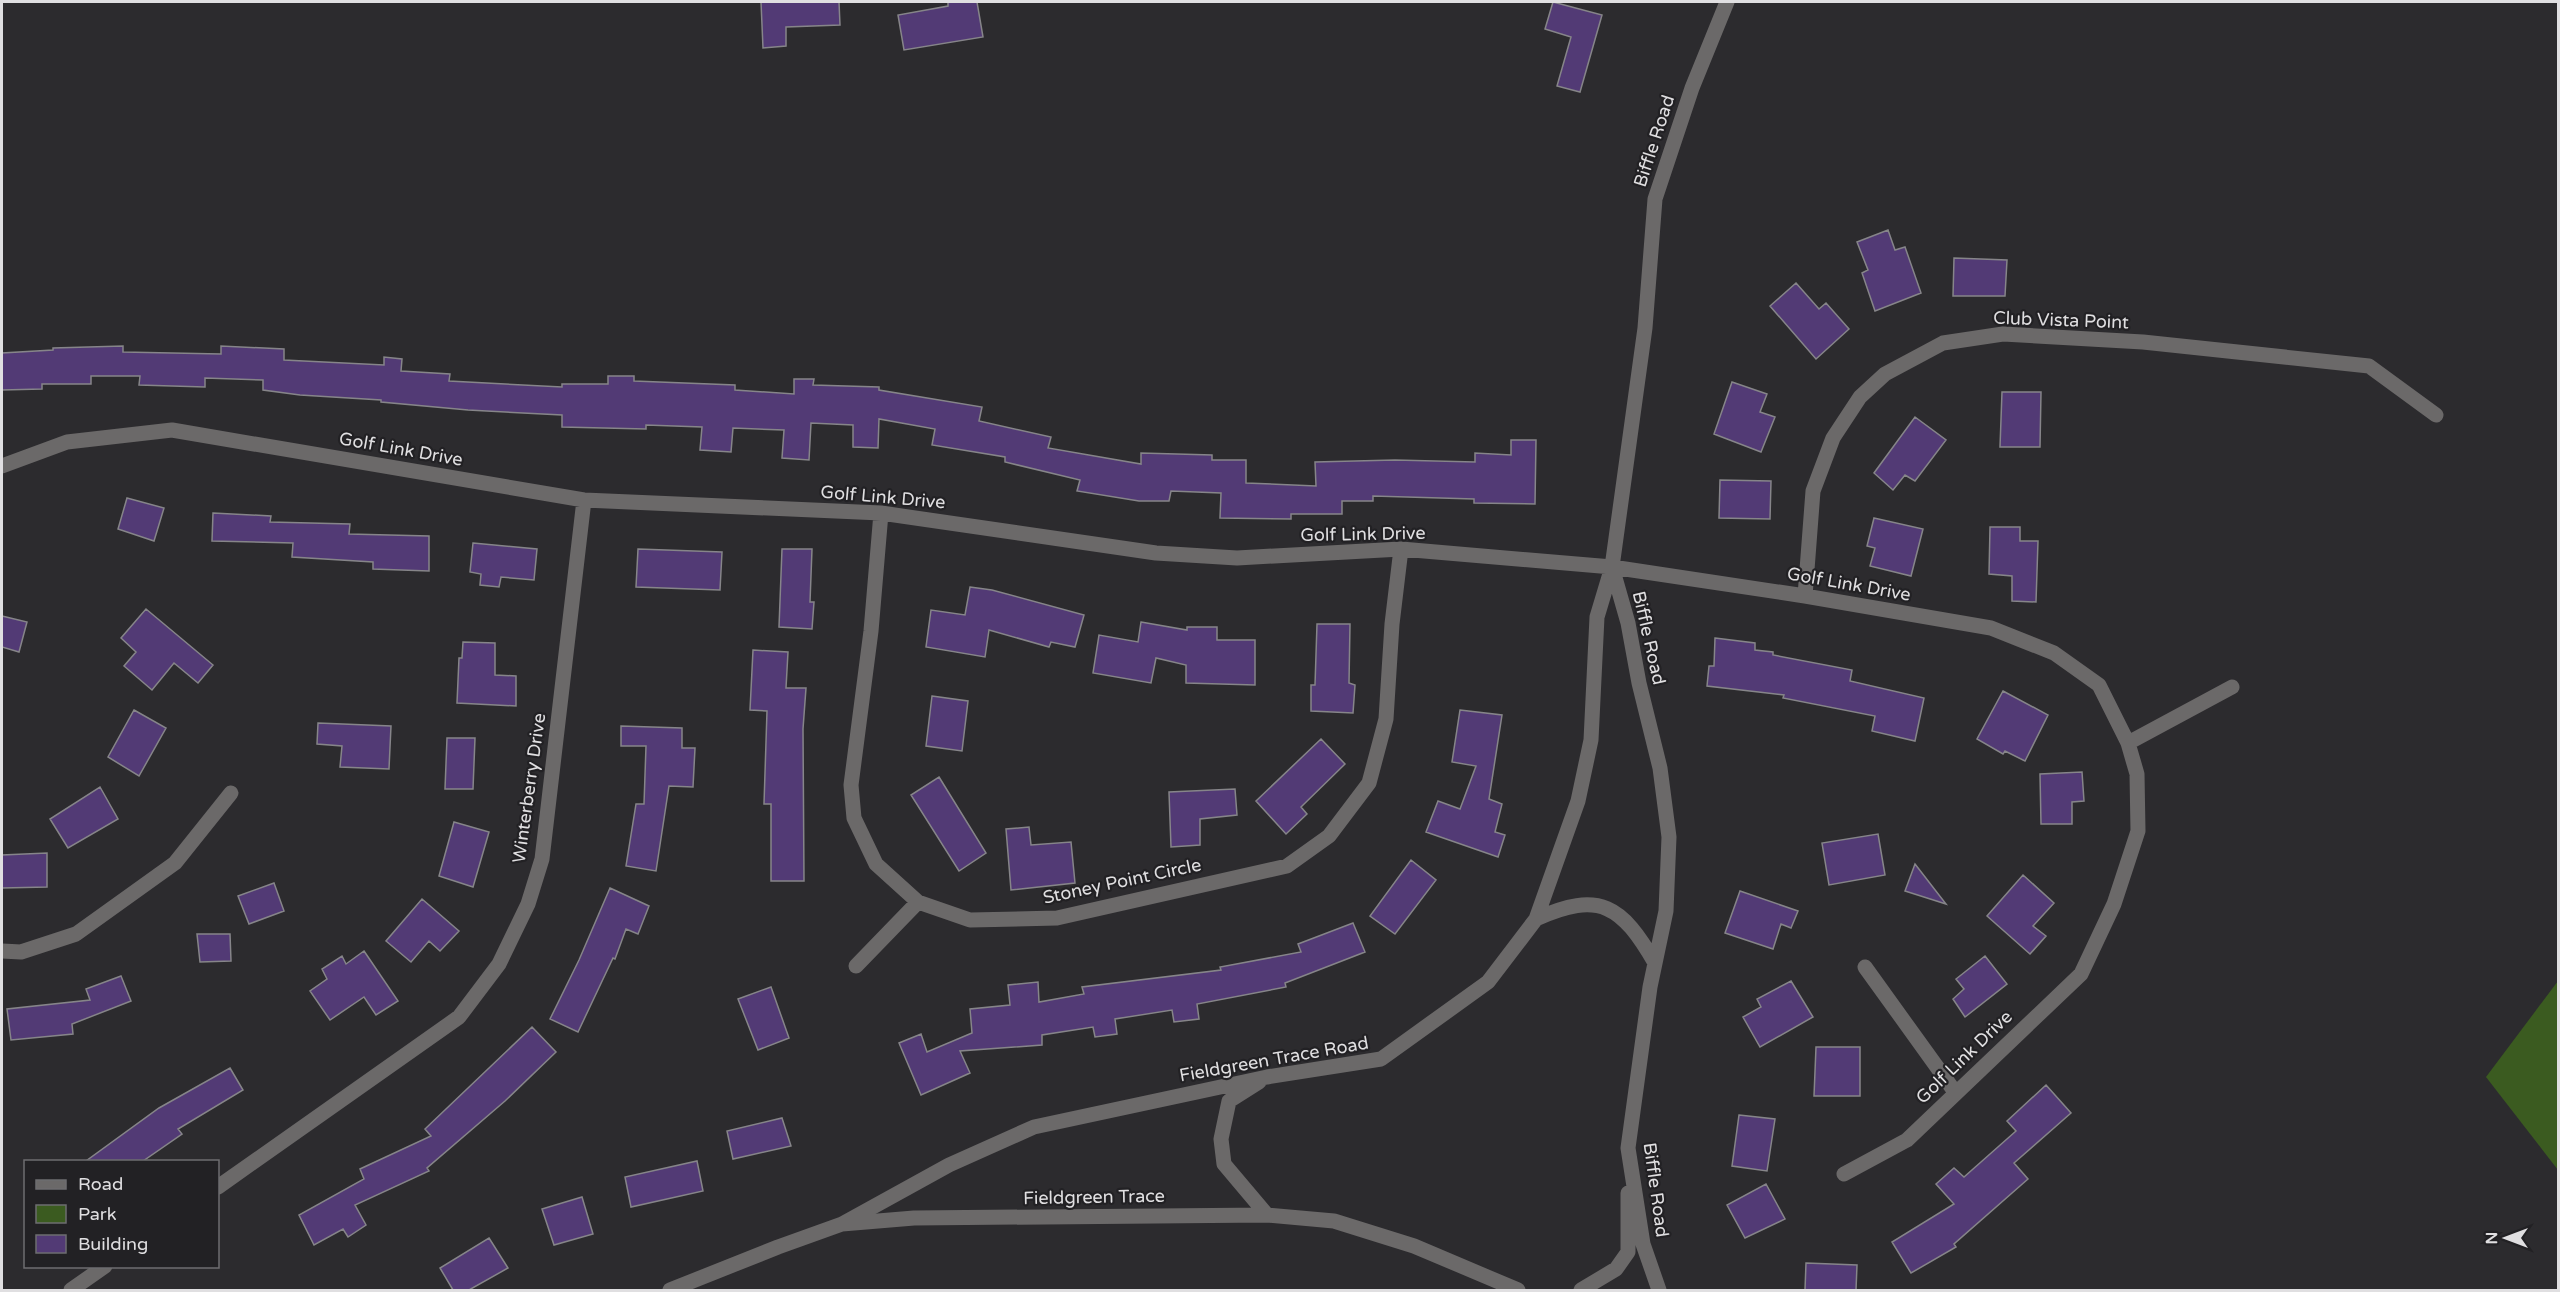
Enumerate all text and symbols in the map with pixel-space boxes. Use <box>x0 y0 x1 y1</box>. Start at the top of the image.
street label: Biffle Road <box>1629 92 1679 190</box>
street label: Club Vista Point <box>1993 307 2129 333</box>
street label: Golf Link Drive <box>337 427 465 471</box>
street label: Golf Link Drive <box>820 481 946 513</box>
street label: Golf Link Drive <box>1300 522 1426 546</box>
street label: Golf Link Drive <box>1785 562 1913 606</box>
street label: Biffle Road <box>1628 589 1670 687</box>
street label: Winterberry Drive <box>508 712 550 864</box>
street label: Stoney Point Circle <box>1041 853 1203 909</box>
street label: Golf Link Drive <box>1911 1006 2017 1108</box>
street label: Fieldgreen Trace Road <box>1178 1032 1370 1086</box>
street label: Biffle Road <box>1638 1141 1674 1239</box>
legend <box>24 1160 219 1268</box>
text: Road <box>78 1173 123 1195</box>
street label: Fieldgreen Trace <box>1023 1185 1165 1209</box>
text: Park <box>78 1203 117 1225</box>
north arrow <box>2476 1208 2536 1268</box>
text: N <box>2482 1232 2502 1244</box>
text: Building <box>78 1233 148 1255</box>

